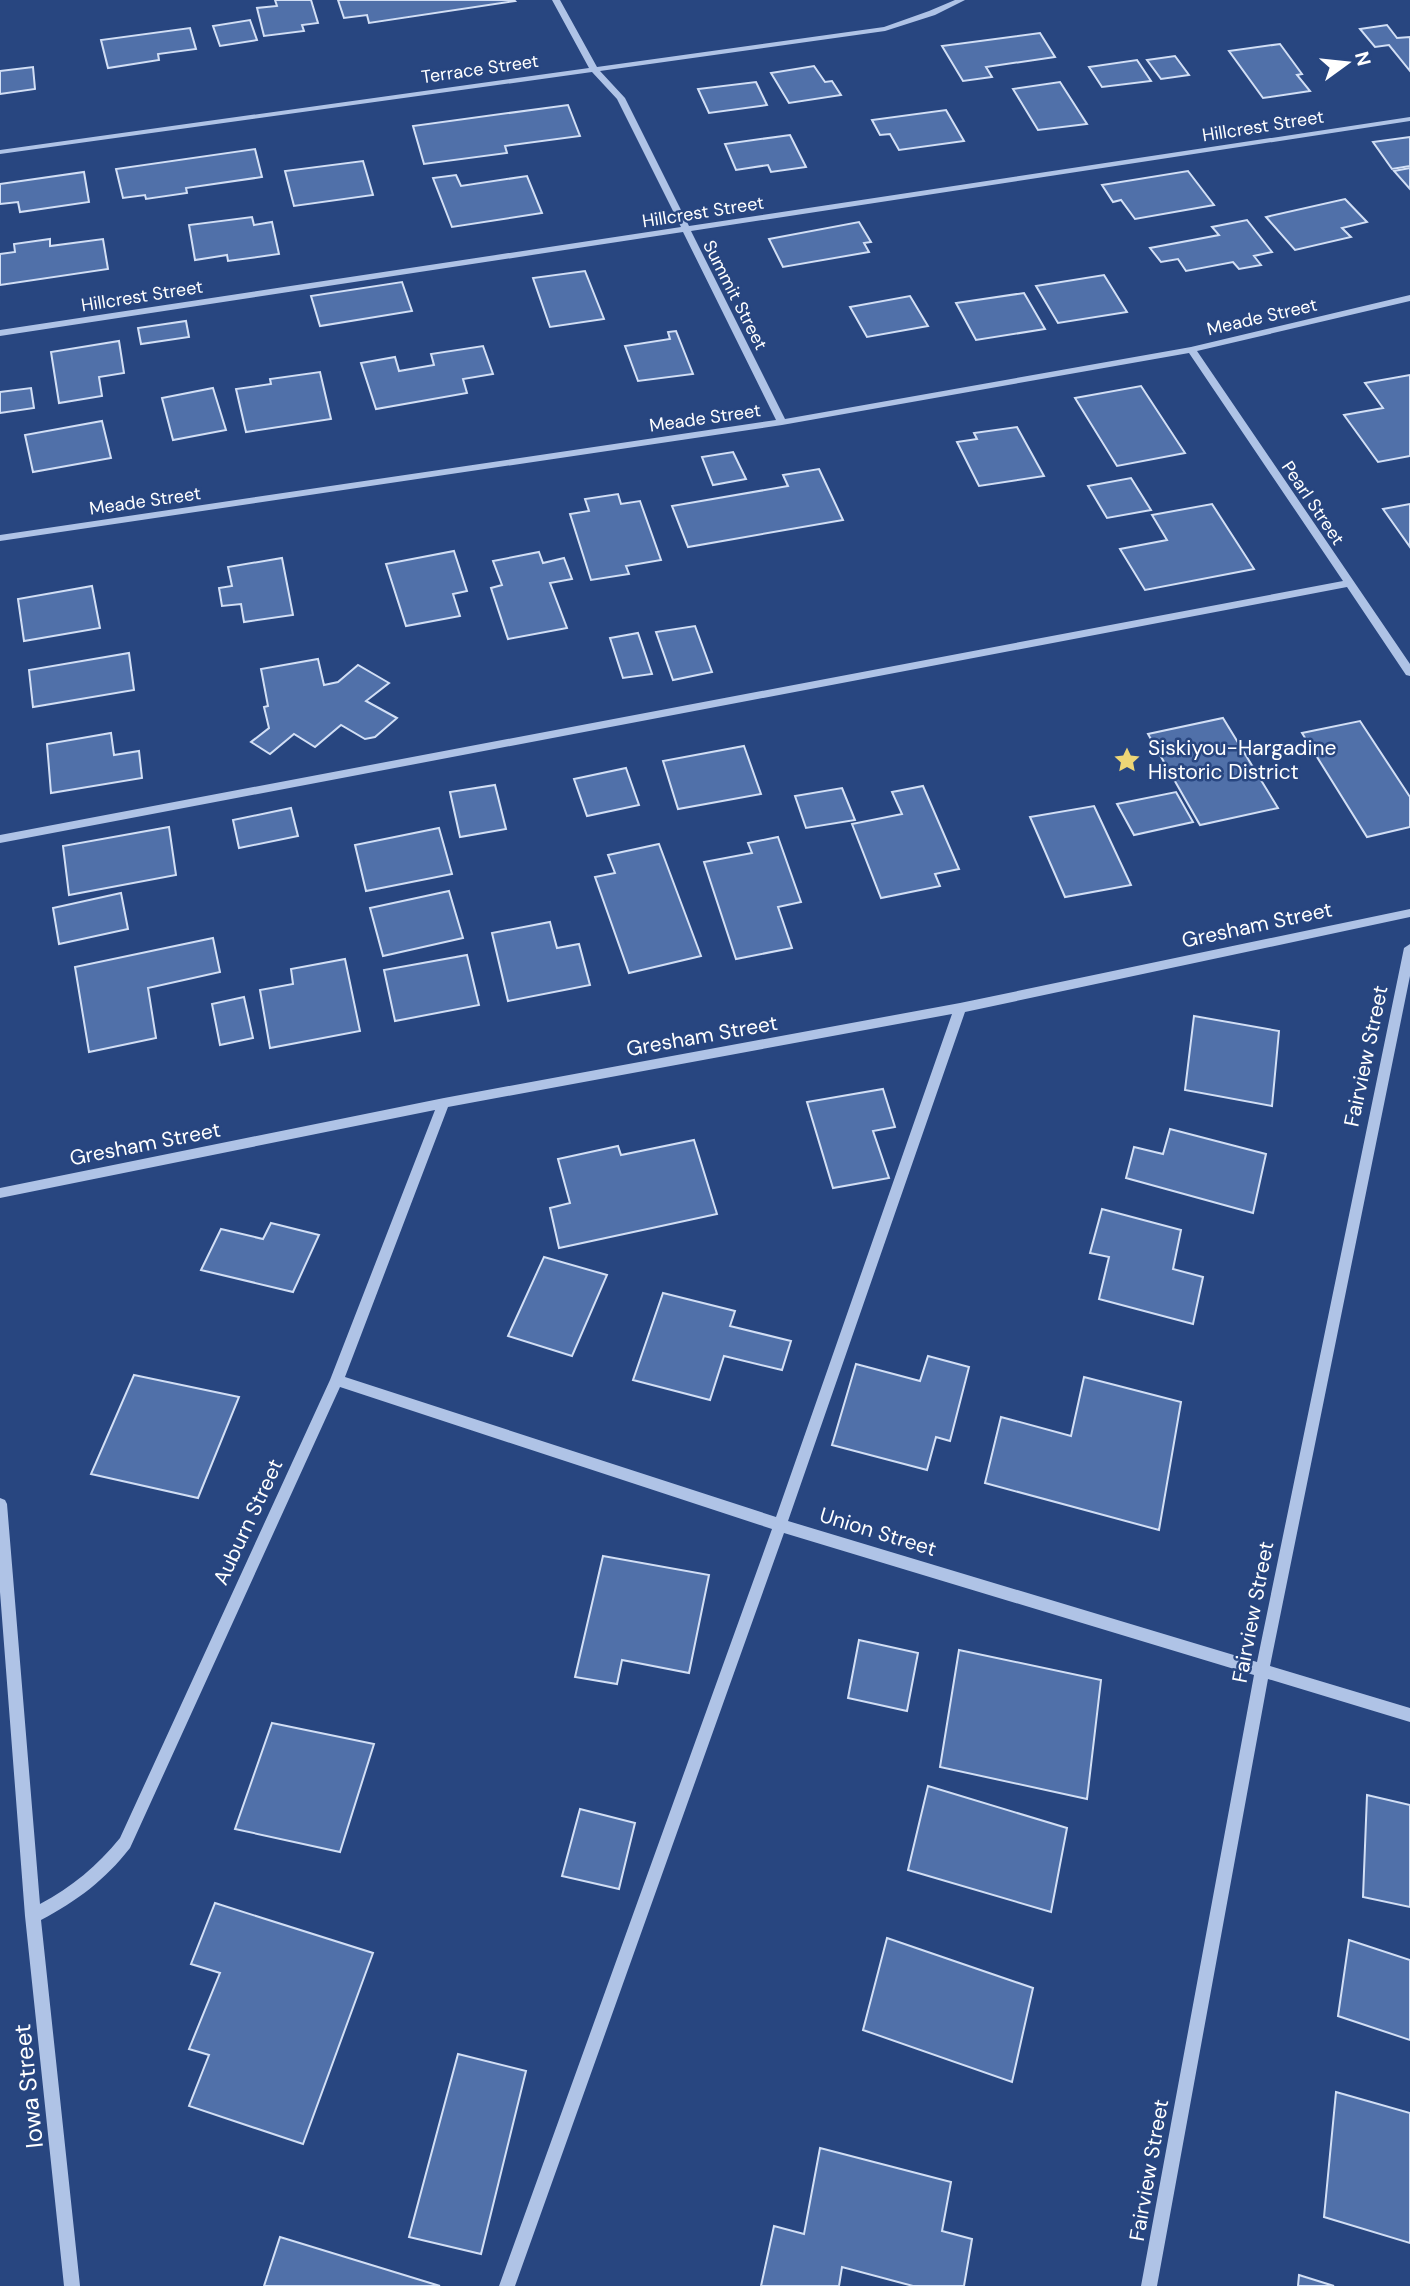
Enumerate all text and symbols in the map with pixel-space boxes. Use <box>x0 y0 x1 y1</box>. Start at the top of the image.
north arrow <box>1312 28 1382 98</box>
street label: Terrace Street <box>420 49 540 89</box>
text: N <box>1349 49 1377 69</box>
street label: Hillcrest Street <box>1200 105 1326 147</box>
street label: Hillcrest Street <box>640 191 766 233</box>
street label: Summit Street <box>697 236 773 354</box>
street label: Hillcrest Street <box>79 275 205 317</box>
street label: Meade Street <box>1205 293 1319 341</box>
street label: Meade Street <box>648 398 762 438</box>
street label: Pearl Street <box>1276 456 1350 550</box>
street label: Meade Street <box>88 481 202 521</box>
place label: Siskiyou-Hargadine Historic District <box>1148 734 1337 786</box>
place icon: Siskiyou-Hargadine Historic District <box>1112 745 1142 775</box>
street label: Gresham Street <box>1179 895 1335 955</box>
street label: Fairview Street <box>1337 983 1395 1129</box>
street label: Gresham Street <box>624 1009 780 1063</box>
street label: Gresham Street <box>67 1116 223 1172</box>
street label: Auburn Street <box>207 1455 289 1589</box>
street label: Union Street <box>816 1501 940 1563</box>
street label: Fairview Street <box>1226 1539 1280 1685</box>
street label: Iowa Street <box>6 2022 50 2150</box>
street label: Fairview Street <box>1123 2097 1175 2243</box>

